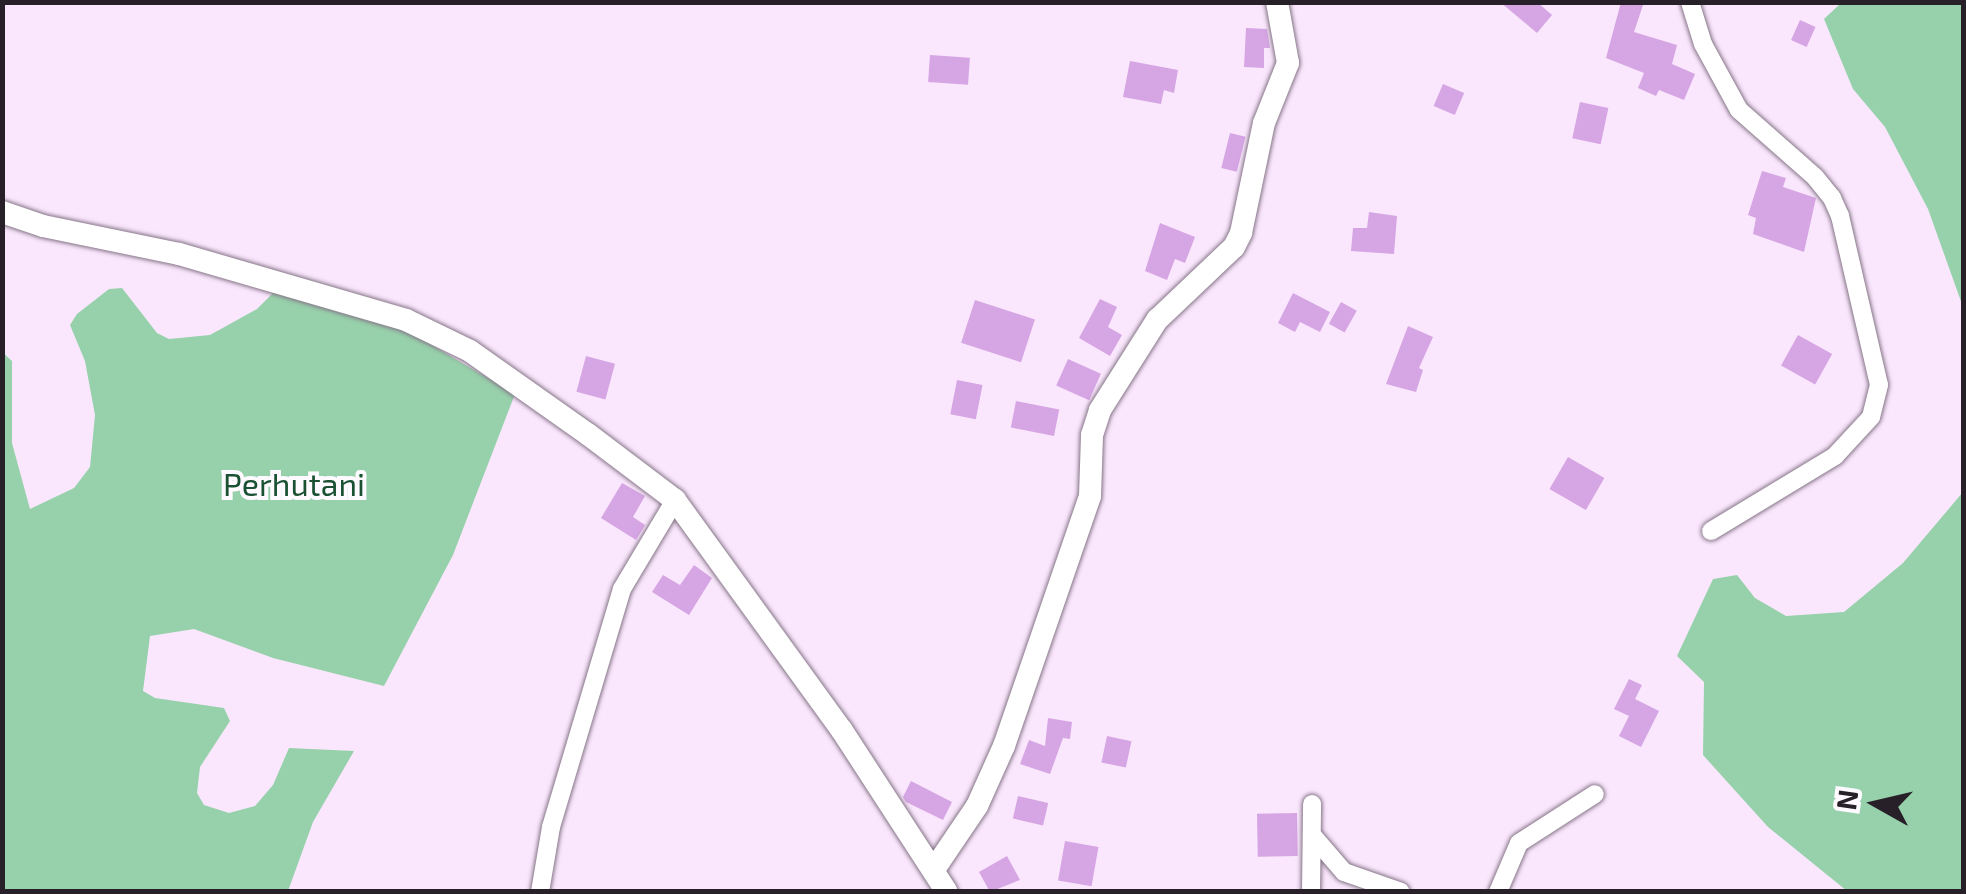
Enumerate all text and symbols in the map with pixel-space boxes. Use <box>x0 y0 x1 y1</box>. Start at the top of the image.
park label: Perhutani <box>223 464 365 502</box>
north arrow <box>1826 754 1926 854</box>
text: N <box>1828 787 1865 812</box>

